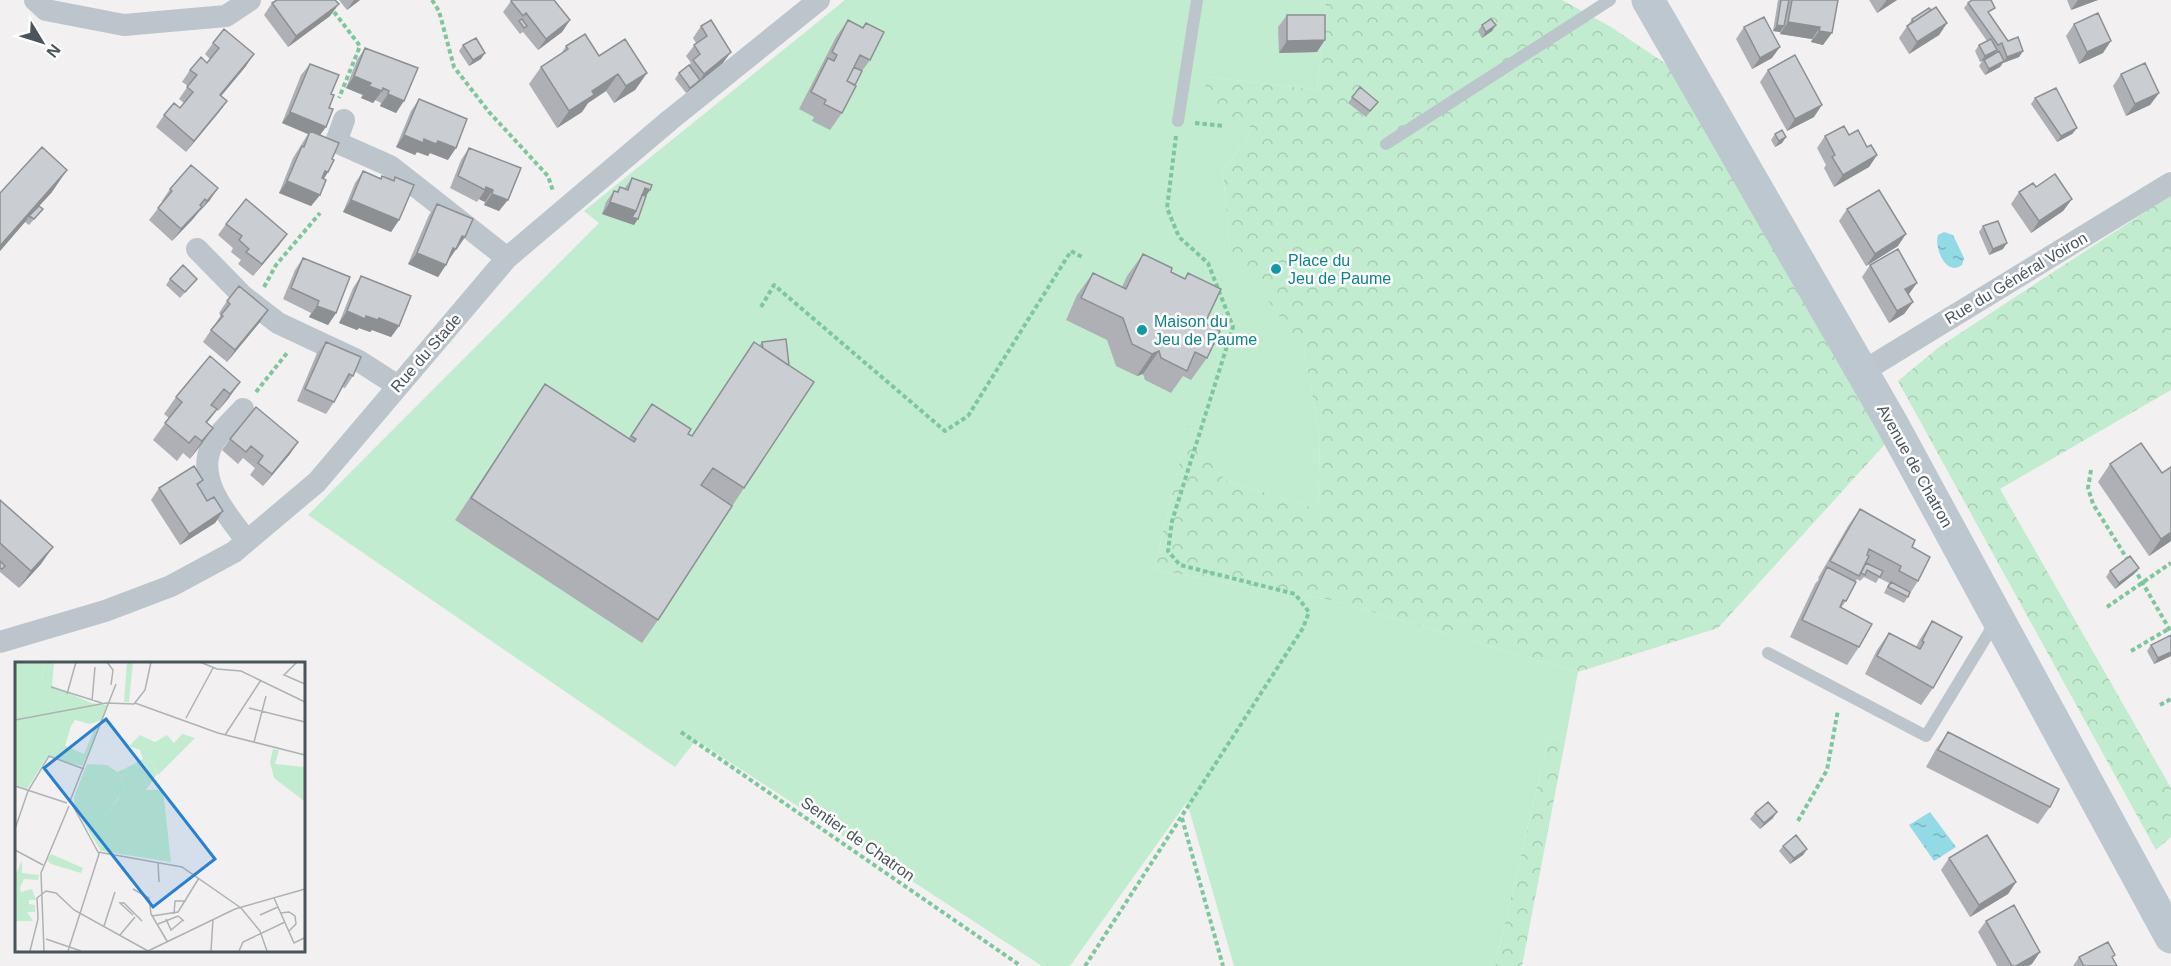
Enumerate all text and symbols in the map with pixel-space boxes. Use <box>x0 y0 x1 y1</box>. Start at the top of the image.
north arrow <box>12 12 72 72</box>
text: N <box>43 41 64 61</box>
street label: Rue du Général Voiron <box>1942 229 2090 327</box>
place label: Place du Jeu de Paume <box>1288 252 1391 287</box>
marker: Place du Jeu de Paume <box>1269 262 1283 276</box>
street label: Rue du Stade <box>387 310 465 396</box>
place label: Maison du Jeu de Paume <box>1154 313 1257 348</box>
marker: Maison du Jeu de Paume <box>1135 323 1149 337</box>
street label: Avenue de Chatron <box>1874 402 1956 530</box>
inset map <box>15 662 304 951</box>
street label: Sentier de Chatron <box>798 794 918 884</box>

